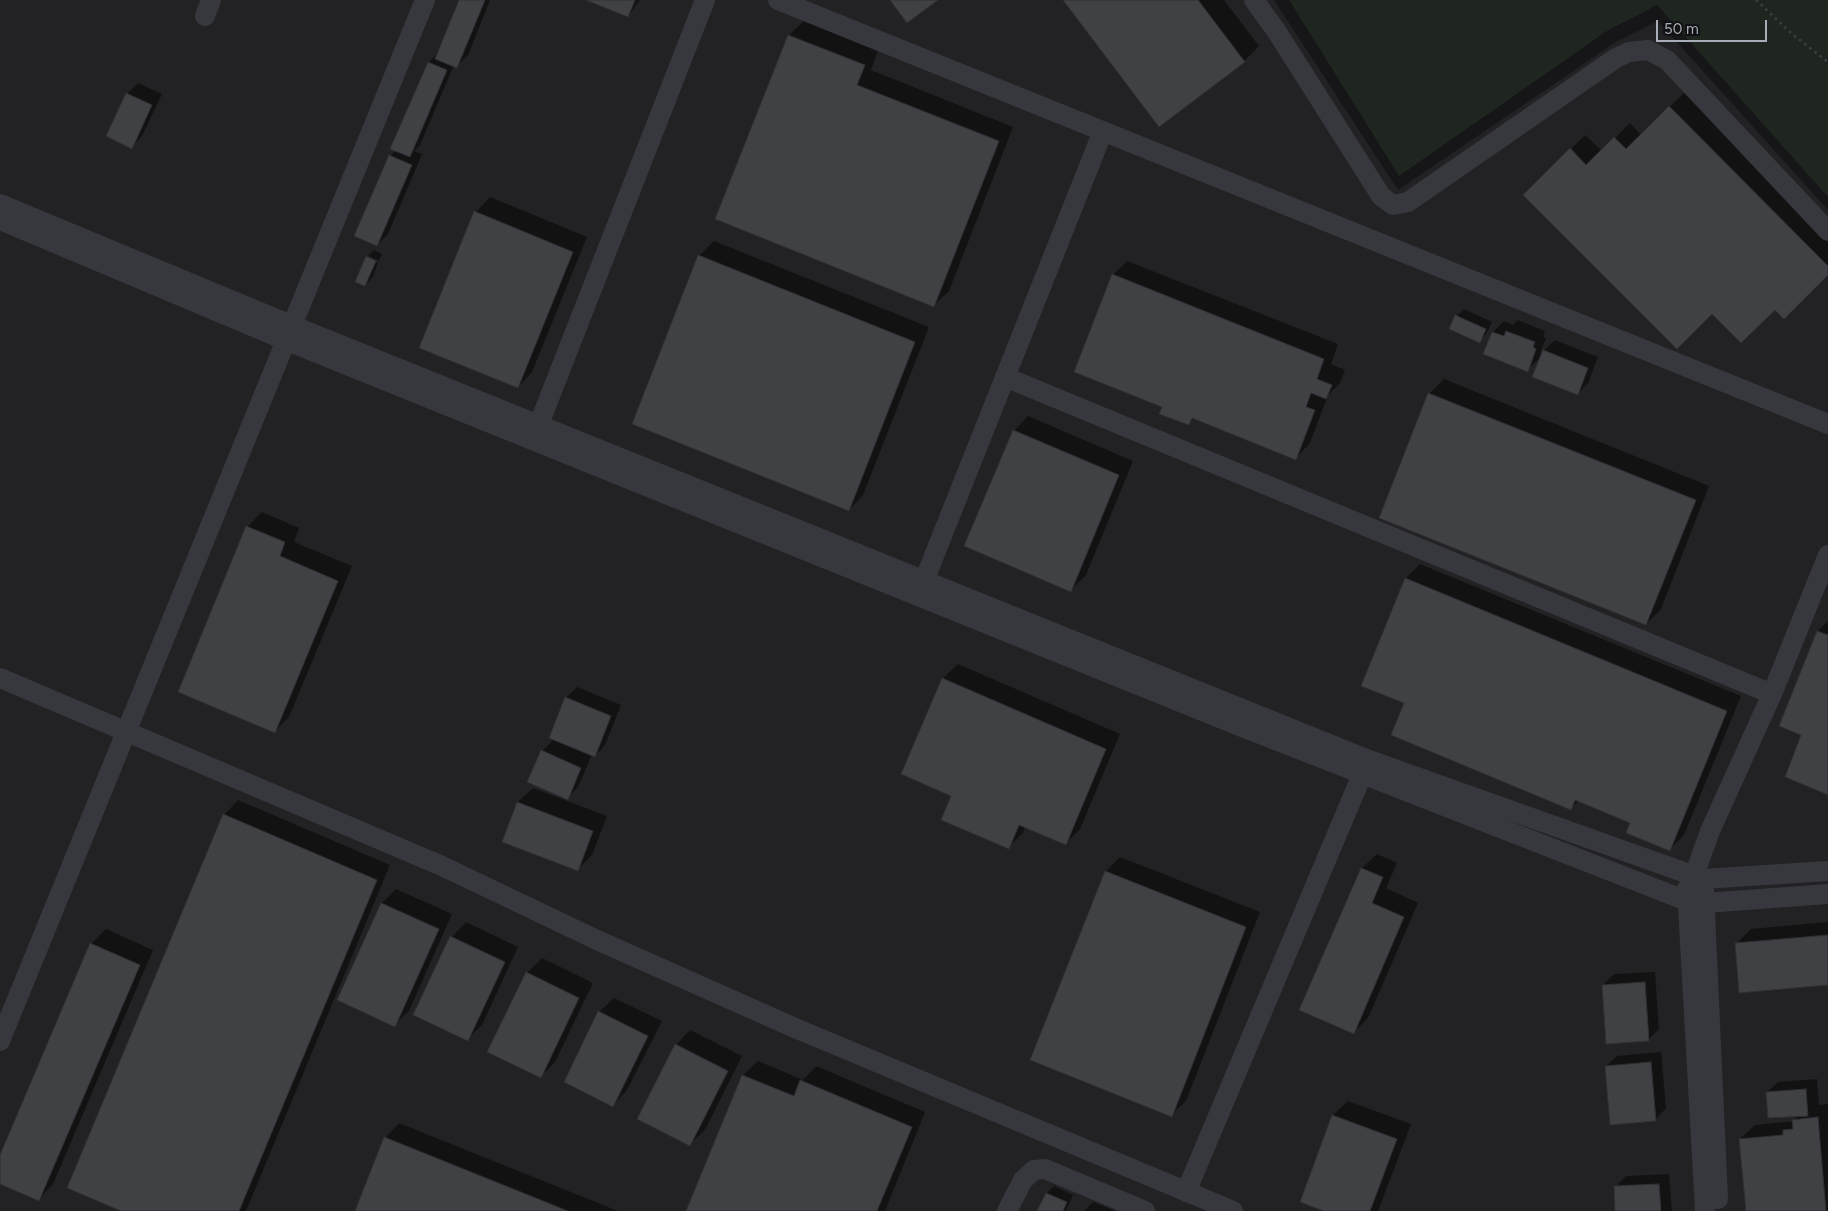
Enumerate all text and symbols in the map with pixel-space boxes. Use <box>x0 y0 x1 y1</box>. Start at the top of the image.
scale bar <box>1658 10 1769 42</box>
text: 50 m <box>1664 20 1699 38</box>

